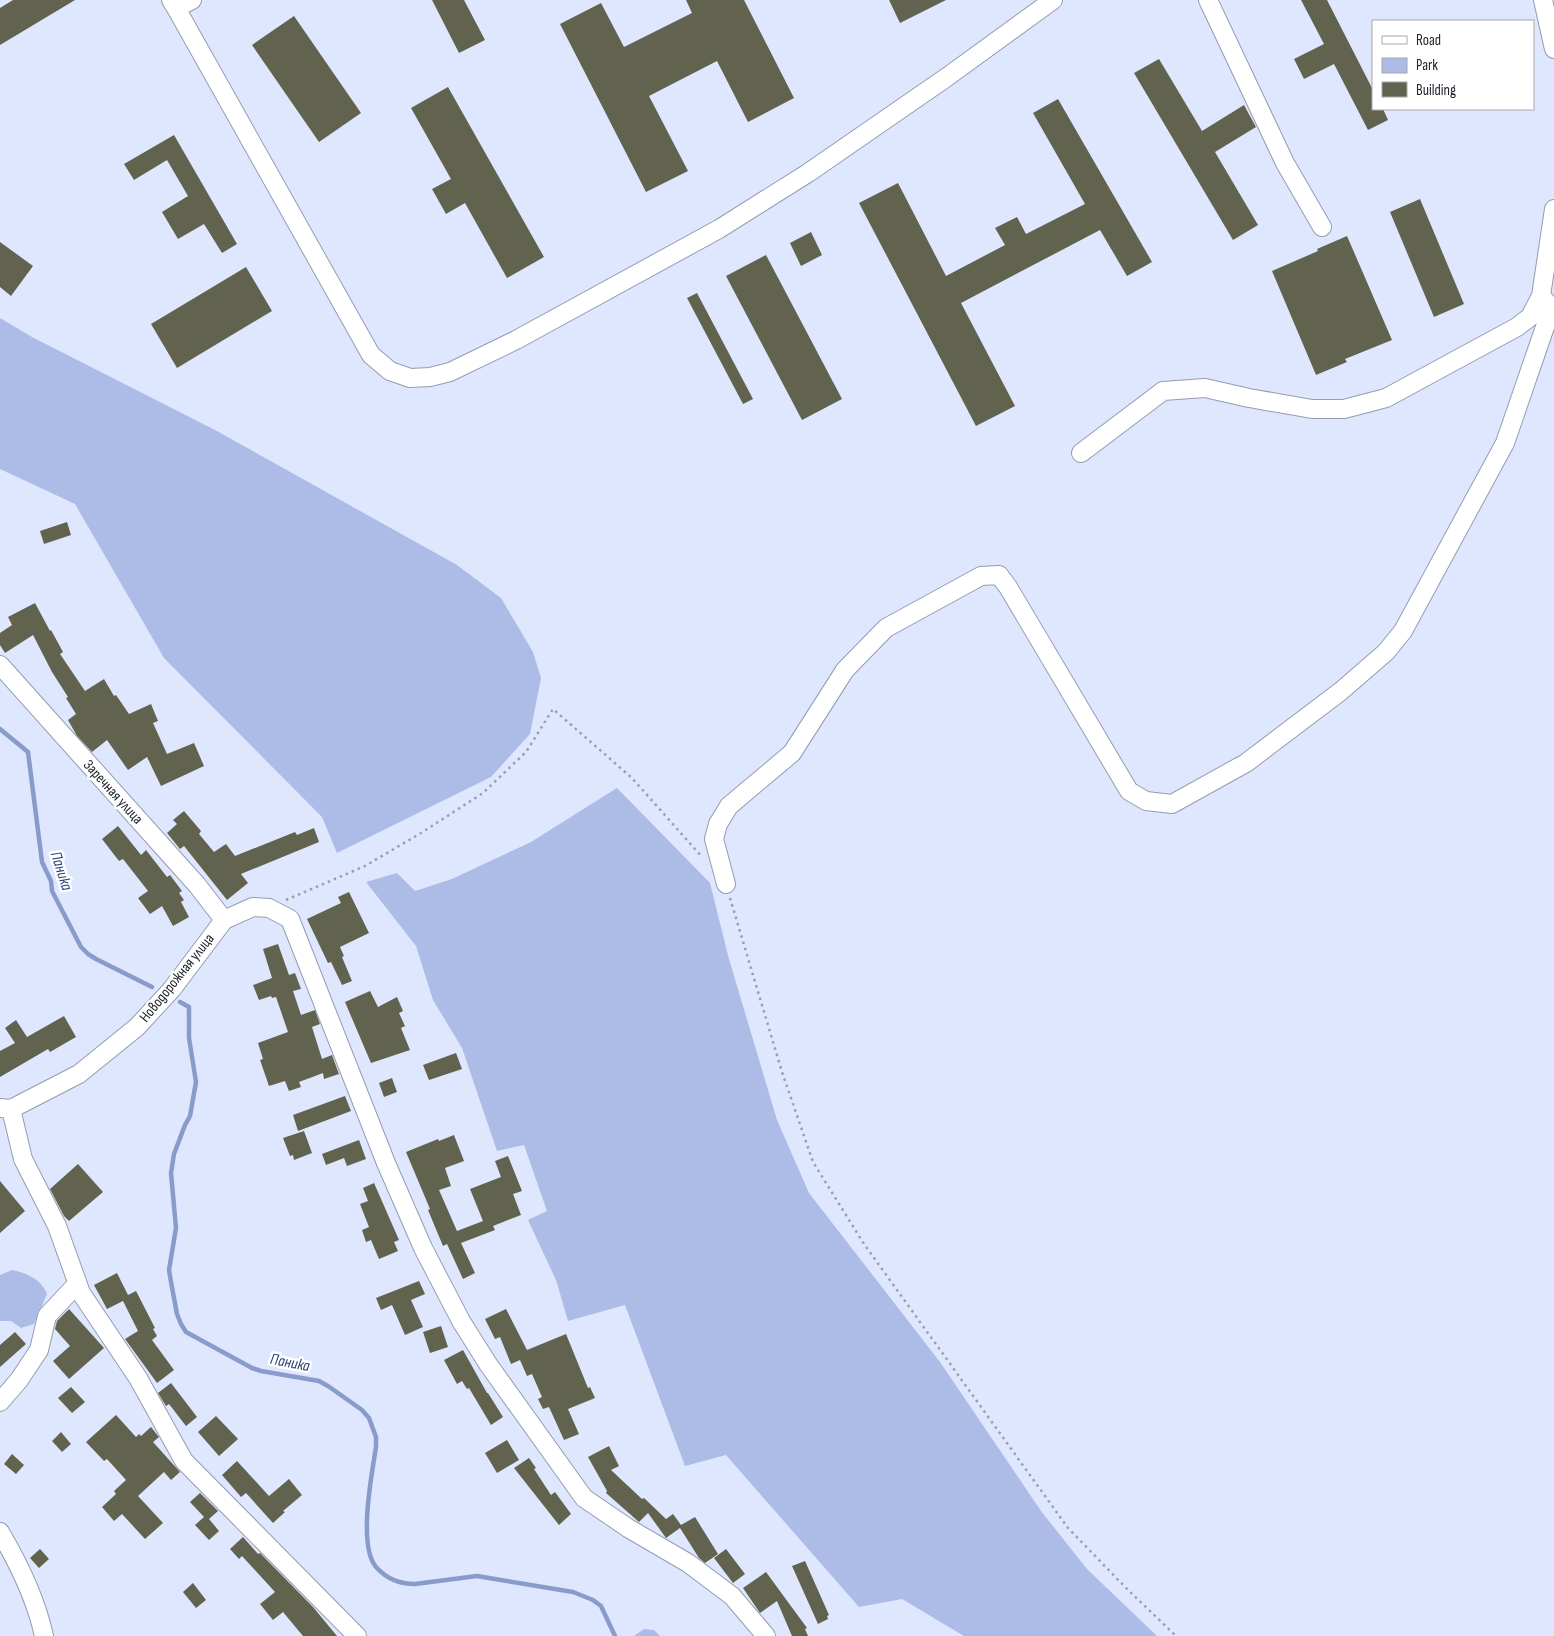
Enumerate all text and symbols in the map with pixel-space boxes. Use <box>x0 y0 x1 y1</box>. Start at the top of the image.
legend <box>1372 20 1534 110</box>
text: Road <box>1416 31 1441 50</box>
text: Park <box>1416 56 1438 75</box>
text: Building <box>1416 81 1456 100</box>
street label: Заречная улица <box>79 756 147 828</box>
water label: Паника <box>46 849 76 893</box>
street label: Новодорожная улица <box>135 930 219 1026</box>
water label: Паника <box>269 1350 312 1376</box>

